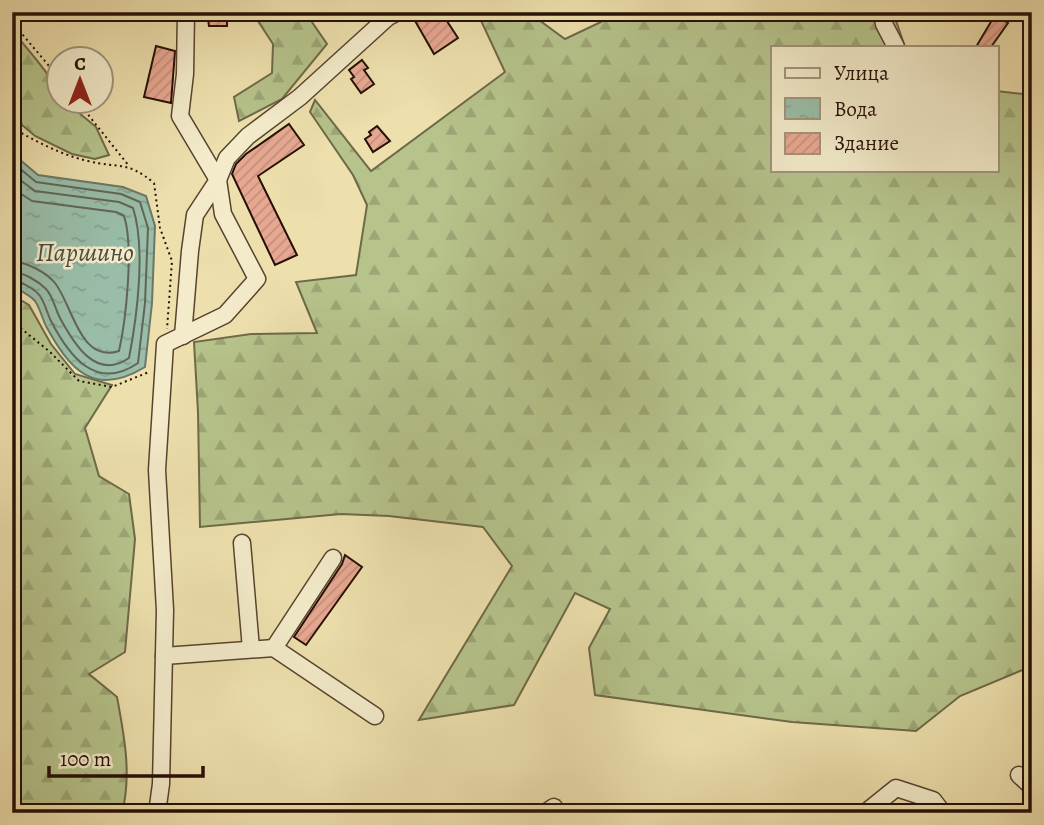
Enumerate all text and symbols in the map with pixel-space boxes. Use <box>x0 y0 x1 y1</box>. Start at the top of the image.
north arrow <box>46 46 116 116</box>
legend <box>771 46 998 172</box>
text: С <box>74 51 86 77</box>
text: Улица <box>834 59 889 87</box>
text: Вода <box>834 95 877 123</box>
text: Здание <box>834 129 899 157</box>
water label: Паршино <box>36 235 134 270</box>
scale bar <box>49 734 203 778</box>
text: 100 m <box>60 745 111 773</box>

